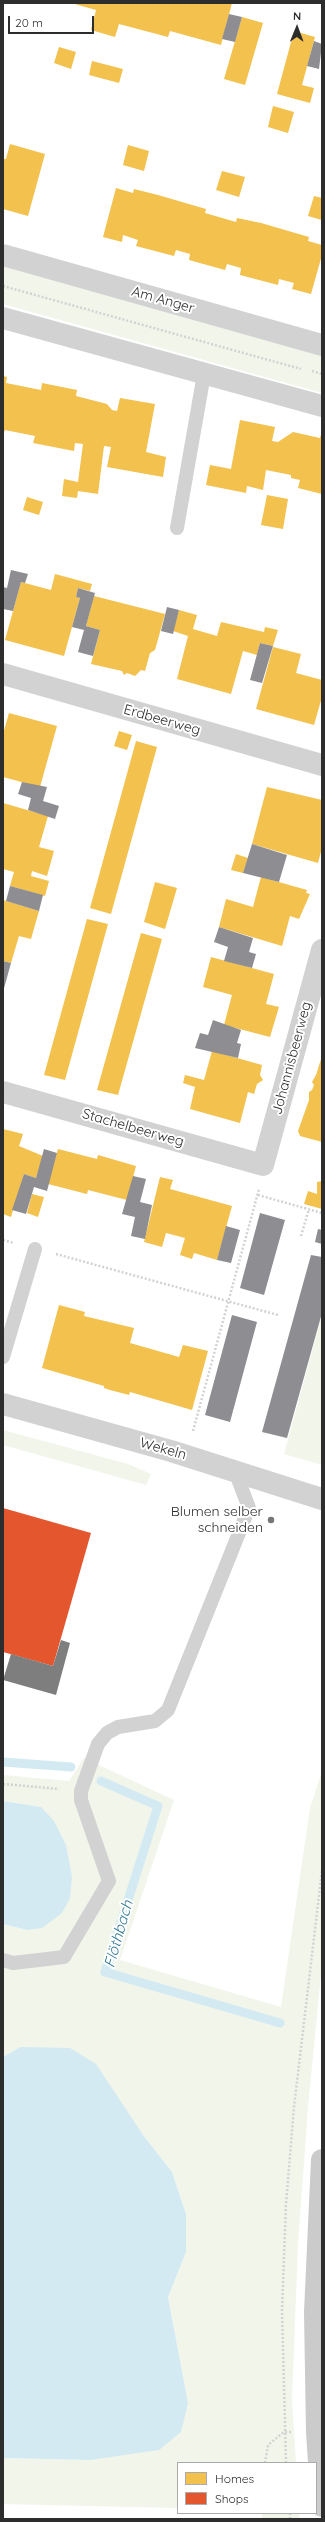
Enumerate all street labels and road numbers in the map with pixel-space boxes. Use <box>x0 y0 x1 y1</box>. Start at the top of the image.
street label: Am Anger <box>130 283 196 317</box>
street label: Erdbeerweg <box>122 701 202 739</box>
street label: Johannisbeerweg <box>269 1000 315 1116</box>
street label: Stachelbeerweg <box>80 1105 186 1151</box>
street label: Wekeln <box>138 1434 188 1464</box>

